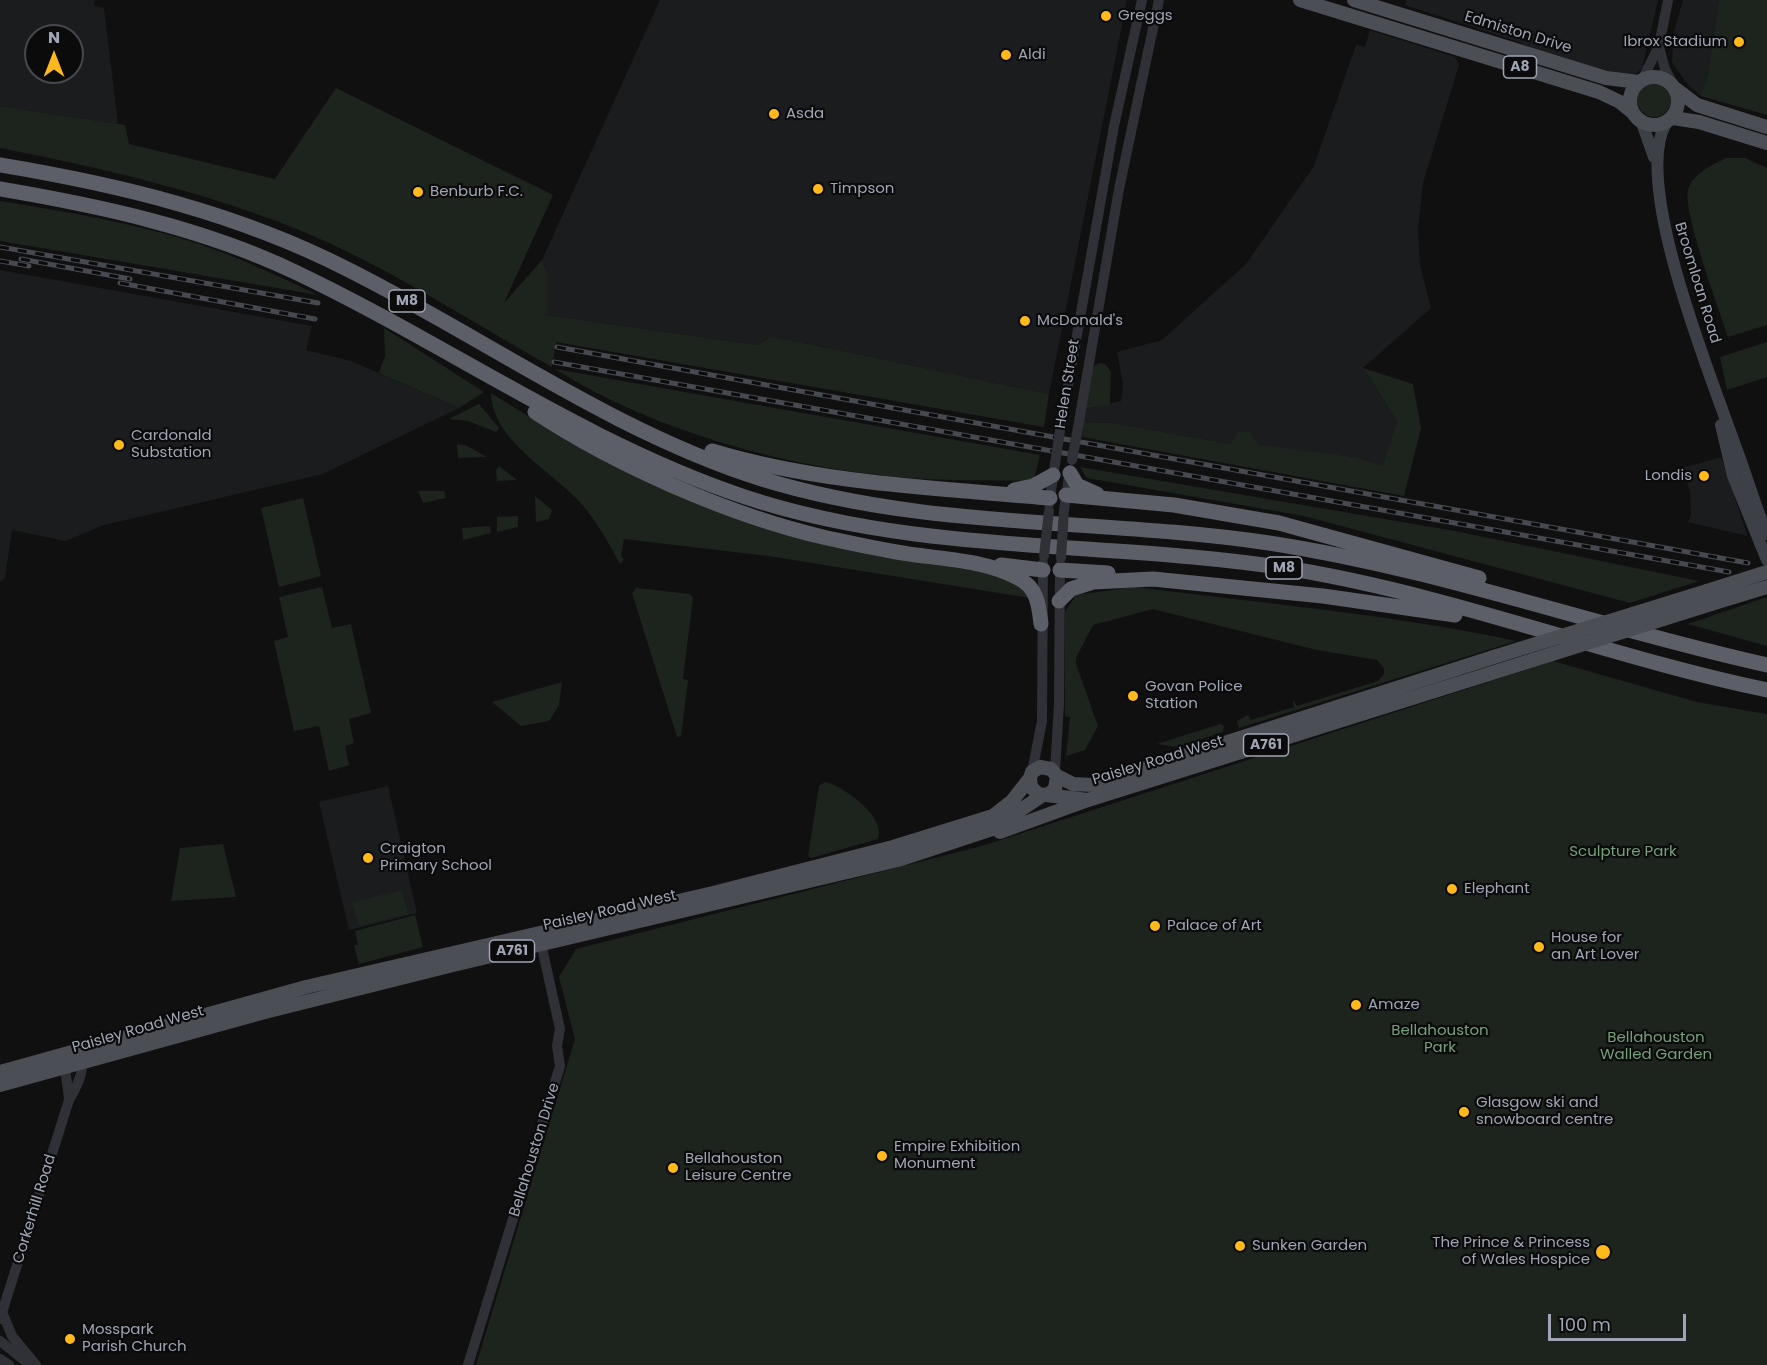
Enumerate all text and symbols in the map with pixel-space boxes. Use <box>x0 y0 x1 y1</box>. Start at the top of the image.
place label: Greggs <box>1118 7 1173 25</box>
street label: Edmiston Drive <box>1462 8 1574 58</box>
marker: Greggs <box>1099 9 1113 23</box>
north arrow <box>24 24 84 84</box>
text: N <box>48 26 60 49</box>
place label: Ibrox Stadium <box>1624 33 1727 51</box>
marker: Ibrox Stadium <box>1732 35 1746 49</box>
place label: Aldi <box>1018 46 1046 64</box>
marker: Aldi <box>999 48 1013 62</box>
road number: A8 <box>1504 56 1537 78</box>
place label: Asda <box>786 105 824 123</box>
marker: Asda <box>767 107 781 121</box>
place label: Timpson <box>830 180 894 198</box>
marker: Timpson <box>811 182 825 196</box>
place label: Benburb F.C. <box>430 183 523 201</box>
marker: Benburb F.C. <box>411 185 425 199</box>
street label: Broomloan Road <box>1670 220 1724 346</box>
road number: M8 <box>389 290 425 312</box>
place label: McDonald's <box>1037 312 1123 330</box>
marker: McDonald's <box>1018 314 1032 328</box>
street label: Helen Street <box>1052 338 1084 430</box>
place label: Cardonald Substation <box>131 427 212 462</box>
marker: Cardonald Substation <box>112 438 126 452</box>
place label: Londis <box>1645 467 1692 485</box>
marker: Londis <box>1697 469 1711 483</box>
road number: M8 <box>1266 557 1302 579</box>
place label: Govan Police Station <box>1145 678 1242 713</box>
marker: Govan Police Station <box>1126 689 1140 703</box>
street label: Paisley Road West <box>1090 733 1226 789</box>
road number: A761 <box>1244 734 1288 756</box>
place label: Craigton Primary School <box>380 840 492 875</box>
park label: Sculpture Park <box>1569 843 1677 861</box>
marker: Craigton Primary School <box>361 851 375 865</box>
place label: Elephant <box>1464 880 1530 898</box>
marker: Elephant <box>1445 882 1459 896</box>
street label: Paisley Road West <box>542 887 678 935</box>
place label: Palace of Art <box>1167 917 1262 935</box>
marker: Palace of Art <box>1148 919 1162 933</box>
place label: House for an Art Lover <box>1551 929 1639 964</box>
road number: A761 <box>490 940 534 962</box>
marker: House for an Art Lover <box>1532 940 1546 954</box>
place label: Amaze <box>1368 996 1420 1014</box>
marker: Amaze <box>1349 998 1363 1012</box>
street label: Paisley Road West <box>70 1003 206 1057</box>
park label: Bellahouston Park <box>1391 1022 1489 1057</box>
park label: Bellahouston Walled Garden <box>1600 1029 1712 1064</box>
street label: Bellahouston Drive <box>506 1081 564 1219</box>
place label: Glasgow ski and snowboard centre <box>1476 1094 1613 1129</box>
marker: Glasgow ski and snowboard centre <box>1457 1105 1471 1119</box>
place label: Empire Exhibition Monument <box>894 1138 1020 1173</box>
marker: Empire Exhibition Monument <box>875 1149 889 1163</box>
place label: Bellahouston Leisure Centre <box>685 1150 792 1185</box>
street label: Corkerhill Road <box>10 1152 60 1266</box>
marker: Bellahouston Leisure Centre <box>666 1161 680 1175</box>
place label: The Prince & Princess of Wales Hospice <box>1432 1234 1590 1269</box>
place label: Sunken Garden <box>1252 1237 1367 1255</box>
marker: Sunken Garden <box>1233 1239 1247 1253</box>
marker: The Prince & Princess of Wales Hospice <box>1594 1243 1612 1261</box>
scale bar <box>1551 1302 1689 1340</box>
text: 100 m <box>1559 1312 1611 1337</box>
place label: Mosspark Parish Church <box>82 1321 187 1356</box>
marker: Mosspark Parish Church <box>63 1332 77 1346</box>

